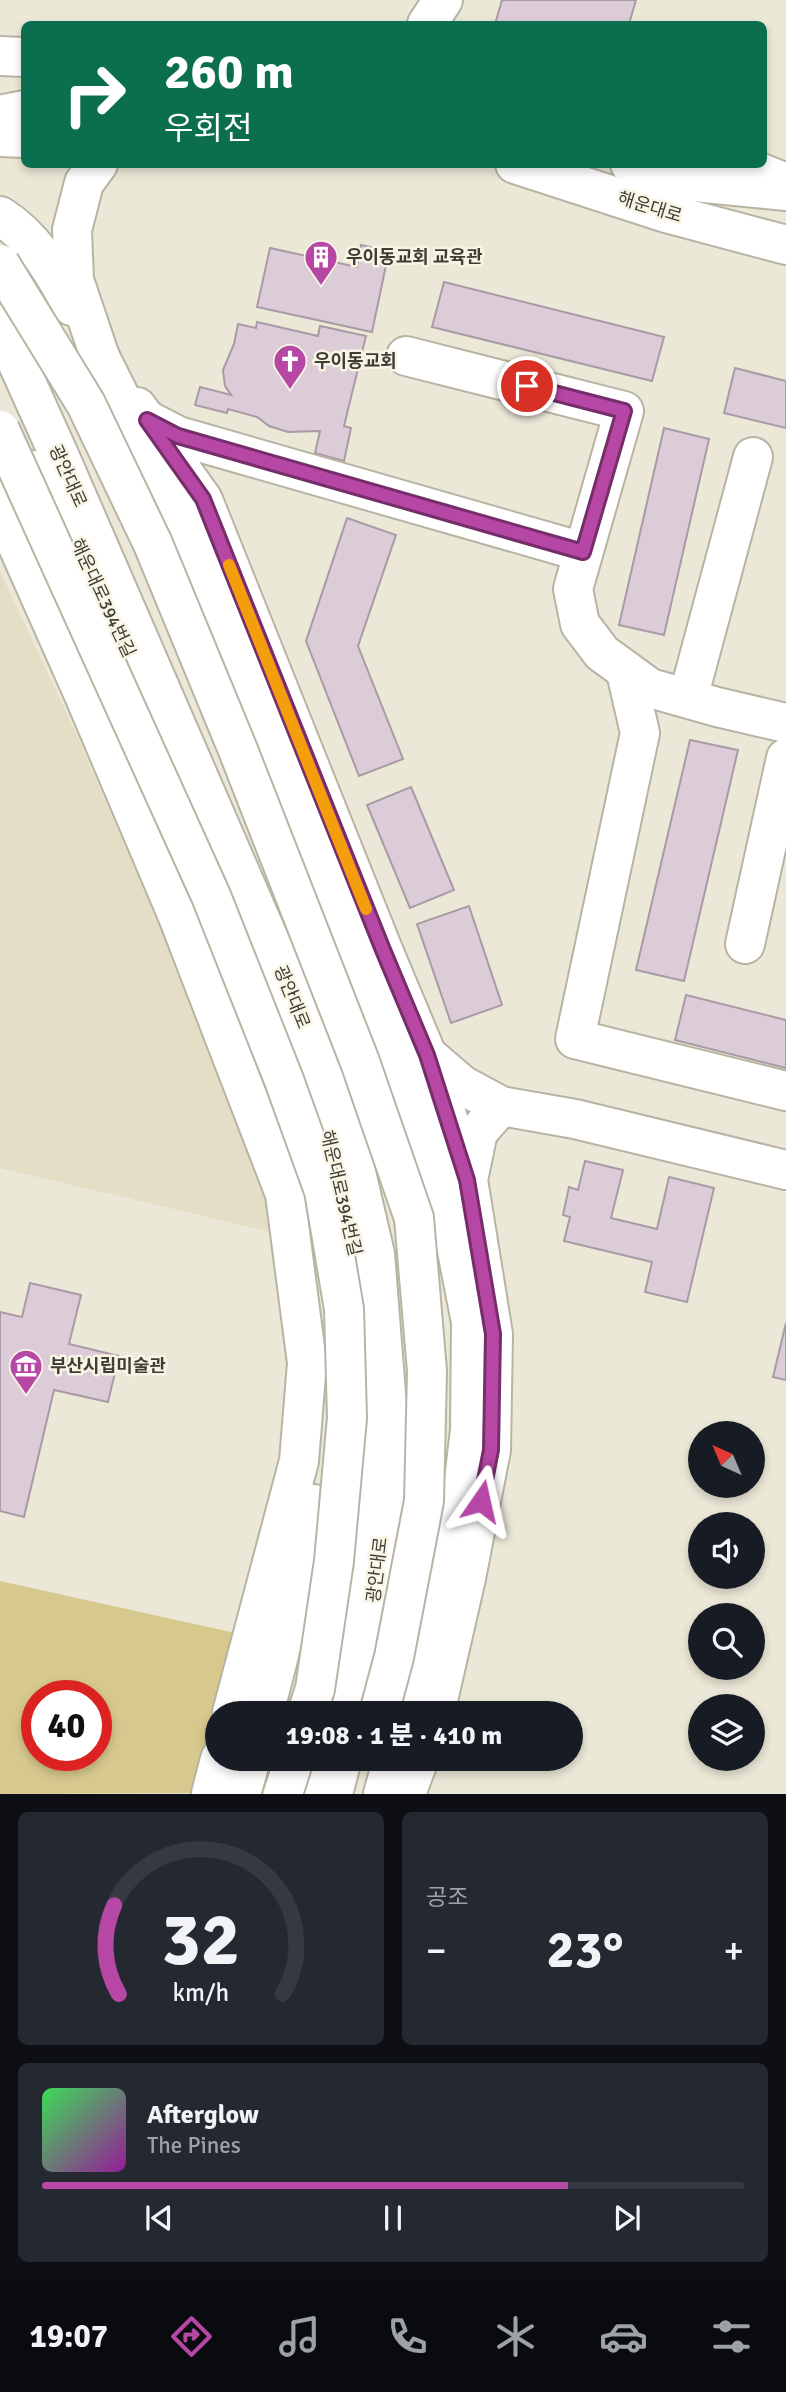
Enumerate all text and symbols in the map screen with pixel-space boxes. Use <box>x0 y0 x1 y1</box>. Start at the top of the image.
text: 260 m <box>164 42 294 102</box>
icon: right <box>49 49 140 140</box>
text: 우회전 <box>164 109 252 148</box>
street label: 해운대로 <box>615 187 685 227</box>
building icon: 우이동교회 교육관 <box>302 238 340 287</box>
place label: 우이동교회 교육관 <box>346 246 483 268</box>
church icon: 우이동교회 <box>271 342 309 391</box>
place label: 우이동교회 <box>314 350 397 372</box>
pin <box>497 356 557 416</box>
icon: arrive <box>508 367 546 405</box>
street label: 광안대로 <box>44 441 92 511</box>
street label: 해운대로394번길 <box>66 535 140 661</box>
street label: 광안대로 <box>269 962 315 1032</box>
street label: 해운대로394번길 <box>316 1128 366 1258</box>
museum icon: 부산시립미술관 <box>7 1347 45 1396</box>
place label: 부산시립미술관 <box>50 1355 166 1377</box>
north arrow <box>688 1421 765 1498</box>
map controls <box>688 1421 765 1771</box>
position arrow <box>444 1464 518 1538</box>
button: sound <box>688 1512 765 1589</box>
street label: 광안대로 <box>362 1536 392 1604</box>
button: search <box>688 1603 765 1680</box>
speed limit sign: 40 <box>21 1680 112 1771</box>
button: layers <box>688 1694 765 1771</box>
text: 19:08 · 1 분 · 410 m <box>286 1720 502 1752</box>
text: 공조 <box>426 1883 468 1912</box>
text: 32 <box>162 1897 240 1986</box>
text: 23° <box>547 1918 623 1982</box>
text: − <box>426 1927 447 1974</box>
text: + <box>723 1927 744 1974</box>
text: km/h <box>173 1977 229 2008</box>
text: Afterglow <box>147 2099 259 2131</box>
text: The Pines <box>147 2131 241 2160</box>
icon: previous <box>140 2199 178 2237</box>
icon: pause <box>374 2199 412 2237</box>
icon: next <box>608 2199 646 2237</box>
icon: directions <box>167 2312 216 2361</box>
icon: music <box>275 2312 324 2361</box>
icon: phone <box>383 2312 432 2361</box>
icon: climate <box>491 2312 540 2361</box>
icon: car <box>599 2312 648 2361</box>
icon: filters <box>707 2312 756 2361</box>
text: 19:07 <box>30 2317 108 2356</box>

